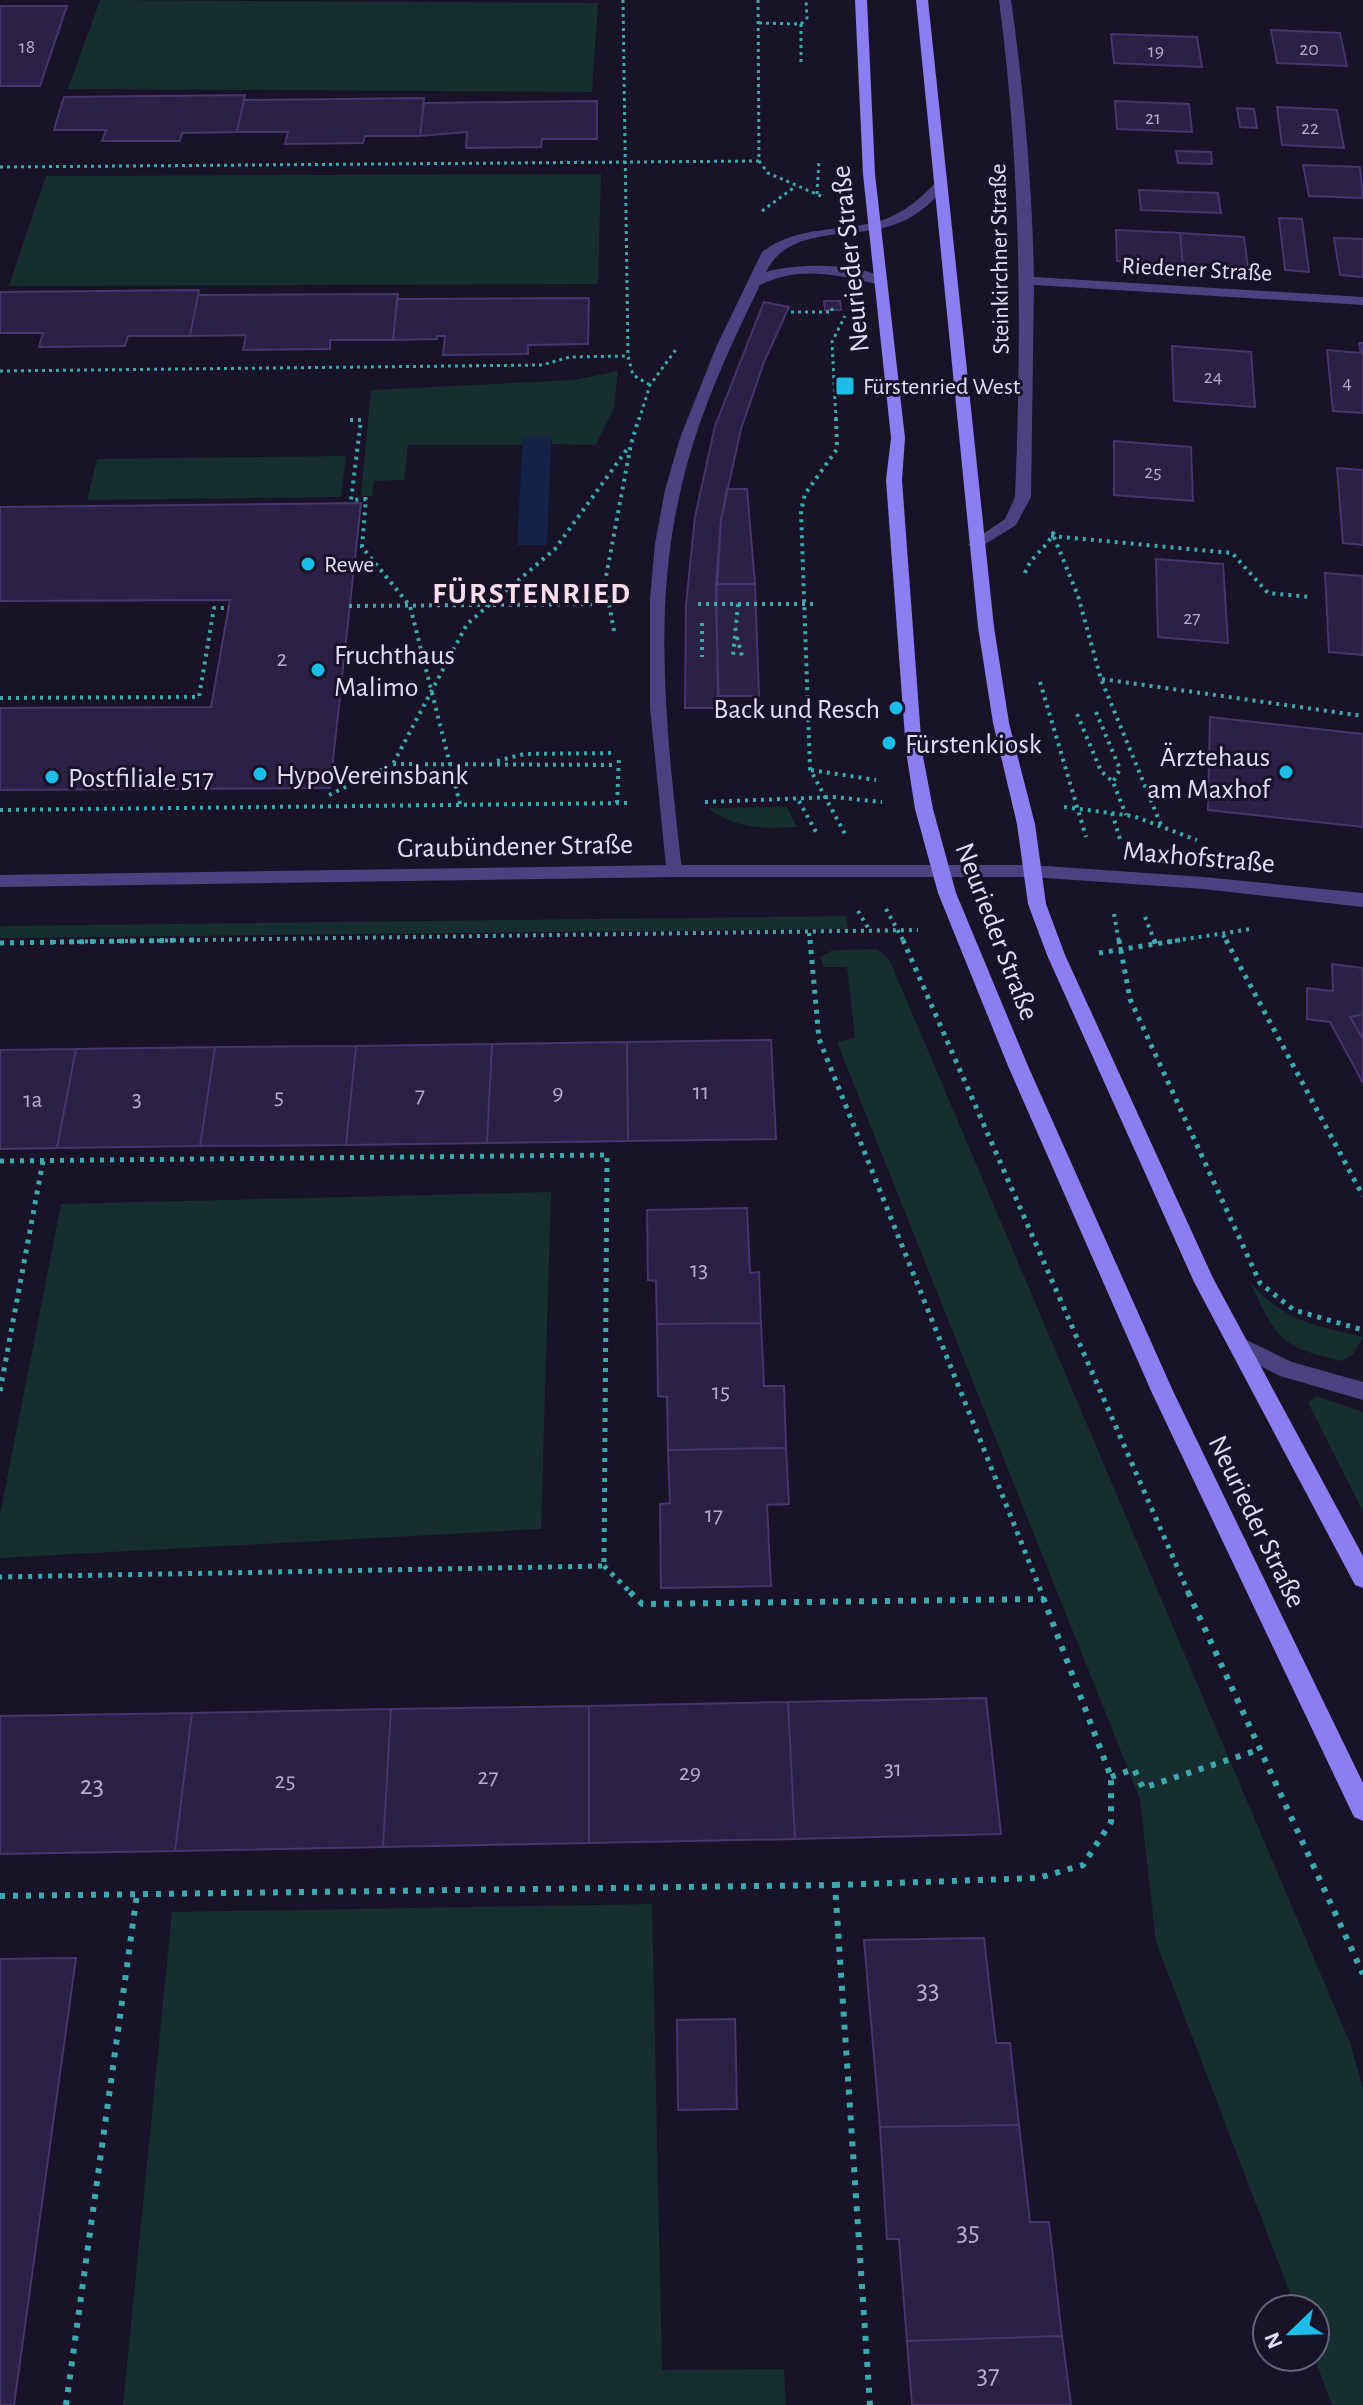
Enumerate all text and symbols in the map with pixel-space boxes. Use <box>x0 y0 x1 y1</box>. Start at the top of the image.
house number: 18 <box>19 37 35 57</box>
house number: 20 <box>1299 39 1319 59</box>
house number: 19 <box>1148 41 1164 61</box>
house number: 21 <box>1145 108 1161 128</box>
house number: 22 <box>1301 118 1319 138</box>
street label: Steinkirchner Straße <box>986 163 1014 355</box>
street label: Neurieder Straße <box>827 164 875 354</box>
street label: Riedener Straße <box>1121 254 1273 286</box>
house number: 24 <box>1204 367 1222 387</box>
house number: 4 <box>1342 373 1352 393</box>
marker: Fürstenried West <box>834 375 856 397</box>
place label: Fürstenried West <box>863 375 1021 399</box>
house number: 25 <box>1144 462 1162 482</box>
place label: Rewe <box>324 553 374 577</box>
marker: Rewe <box>299 555 317 573</box>
district label: FÜRSTENRIED <box>432 577 632 609</box>
house number: 27 <box>1183 608 1201 628</box>
place label: Fruchthaus Malimo <box>334 642 455 702</box>
house number: 2 <box>277 647 288 671</box>
marker: Fruchthaus Malimo <box>309 661 327 679</box>
place label: Back und Resch <box>713 696 880 724</box>
marker: Back und Resch <box>887 699 905 717</box>
place label: Fürstenkiosk <box>905 731 1042 759</box>
marker: Fürstenkiosk <box>880 734 898 752</box>
place label: Ärztehaus am Maxhof <box>1147 742 1272 804</box>
place label: HypoVereinsbank <box>276 762 468 790</box>
marker: Ärztehaus am Maxhof <box>1277 763 1295 781</box>
place label: Postfiliale 517 <box>68 765 214 793</box>
marker: HypoVereinsbank <box>251 765 269 783</box>
marker: Postfiliale 517 <box>43 768 61 786</box>
street label: Graubündener Straße <box>397 831 633 863</box>
street label: Maxhofstraße <box>1122 837 1276 879</box>
street label: Neurieder Straße <box>949 839 1043 1024</box>
house number: 11 <box>693 1080 709 1104</box>
house number: 9 <box>552 1081 564 1105</box>
house number: 7 <box>415 1083 425 1107</box>
house number: 5 <box>274 1085 284 1109</box>
house number: 3 <box>132 1087 142 1111</box>
house number: 1a <box>23 1088 43 1112</box>
house number: 13 <box>690 1258 708 1282</box>
house number: 15 <box>712 1380 730 1404</box>
street label: Neurieder Straße <box>1203 1431 1310 1612</box>
house number: 17 <box>705 1503 723 1527</box>
house number: 31 <box>884 1757 902 1781</box>
house number: 29 <box>679 1761 701 1785</box>
house number: 27 <box>478 1765 498 1789</box>
house number: 25 <box>275 1769 295 1793</box>
house number: 23 <box>80 1772 104 1800</box>
house number: 33 <box>916 1976 940 2004</box>
house number: 35 <box>956 2218 980 2246</box>
north arrow <box>1251 2293 1331 2373</box>
text: N <box>1260 2329 1287 2352</box>
house number: 37 <box>976 2361 1000 2389</box>

